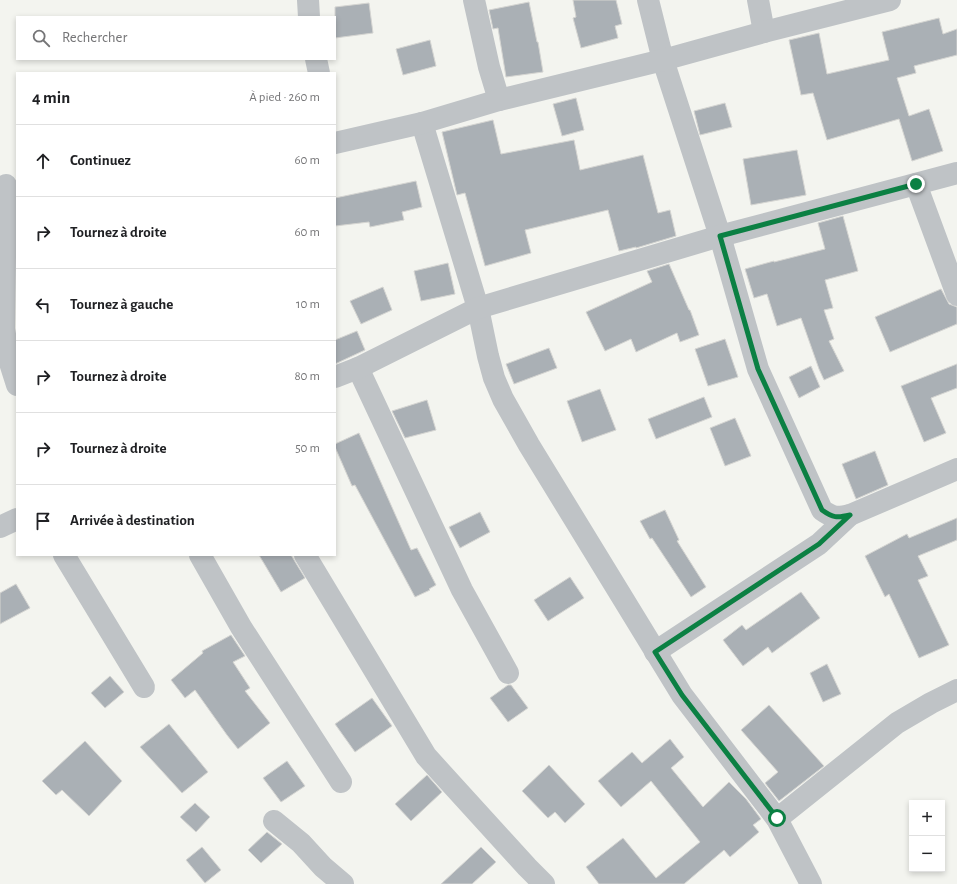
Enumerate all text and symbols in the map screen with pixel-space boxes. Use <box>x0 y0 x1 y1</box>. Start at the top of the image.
search box <box>16 16 336 60</box>
icon: search <box>30 27 52 49</box>
text: Rechercher <box>62 30 127 45</box>
text: 4 min <box>32 89 70 106</box>
text: À pied · 260 m <box>249 91 320 104</box>
icon: ahead <box>32 150 54 172</box>
text: Continuez <box>70 153 131 168</box>
text: 60 m <box>294 154 320 167</box>
route end <box>907 175 925 193</box>
icon: right <box>32 222 54 244</box>
text: Tournez à droite <box>70 225 167 240</box>
text: 60 m <box>294 226 320 239</box>
icon: left <box>32 294 54 316</box>
text: Tournez à gauche <box>70 297 173 312</box>
text: 10 m <box>296 298 320 311</box>
icon: right <box>32 366 54 388</box>
text: Tournez à droite <box>70 369 167 384</box>
text: 80 m <box>294 370 320 383</box>
icon: right <box>32 438 54 460</box>
text: Tournez à droite <box>70 441 167 456</box>
text: 50 m <box>295 442 320 455</box>
icon: arrive <box>32 510 54 532</box>
text: Arrivée à destination <box>70 513 195 528</box>
map controls <box>909 800 945 872</box>
button: + <box>909 800 945 836</box>
route start <box>768 809 786 827</box>
button: − <box>909 836 945 872</box>

